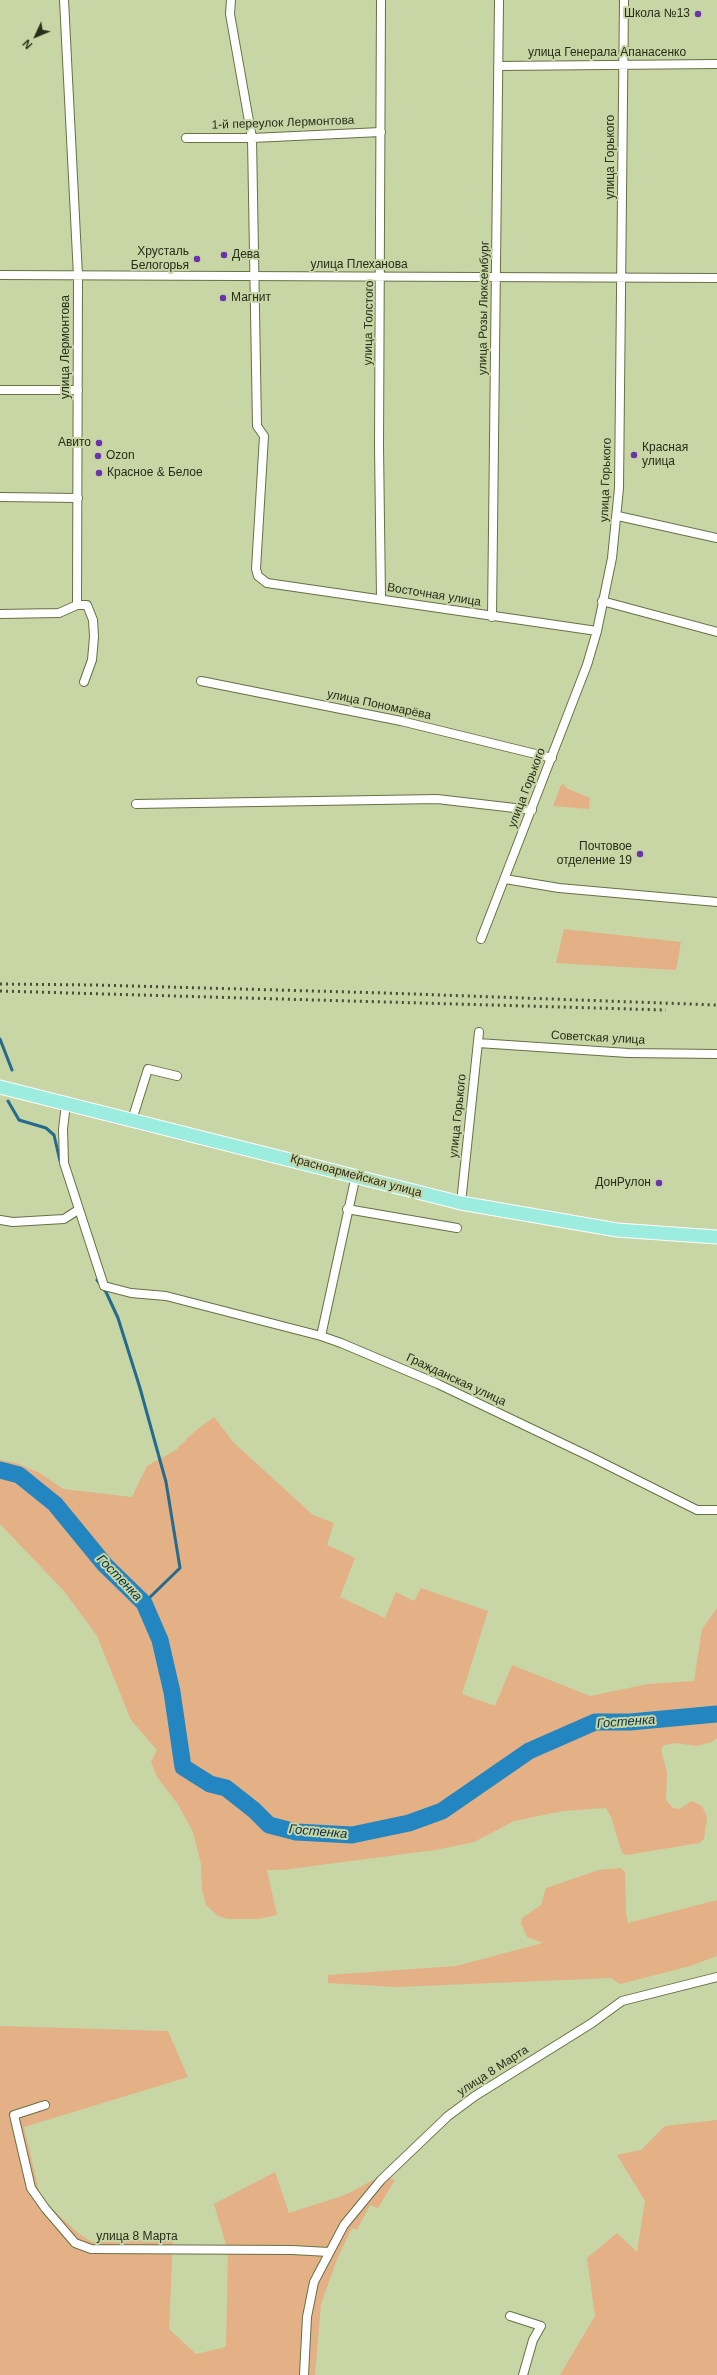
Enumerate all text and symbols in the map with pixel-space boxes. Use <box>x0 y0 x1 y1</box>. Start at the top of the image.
place label: Школа №13 <box>624 7 690 21</box>
marker: Школа №13 <box>693 9 703 19</box>
north arrow <box>16 16 56 56</box>
text: N <box>20 37 34 51</box>
street label: улица Генерала Апанасенко <box>528 46 686 60</box>
street label: 1-й переулок Лермонтова <box>211 113 355 133</box>
street label: улица Горького <box>604 115 618 199</box>
street label: улица Розы Люксембург <box>476 241 492 375</box>
place label: Хрусталь Белогорья <box>131 245 189 273</box>
place label: Дева <box>232 248 260 262</box>
marker: Дева <box>219 250 229 260</box>
marker: Хрусталь Белогорья <box>192 254 202 264</box>
street label: улица Плеханова <box>310 258 408 272</box>
street label: улица Толстого <box>361 280 377 366</box>
place label: Магнит <box>231 291 271 305</box>
marker: Магнит <box>218 293 228 303</box>
street label: улица Лермонтова <box>59 295 73 399</box>
place label: Авито <box>58 436 91 450</box>
marker: Авито <box>94 438 104 448</box>
street label: улица Горького <box>597 438 615 522</box>
place label: Красная улица <box>642 441 688 469</box>
place label: Ozon <box>106 449 135 463</box>
marker: Красная улица <box>629 450 639 460</box>
marker: Ozon <box>93 451 103 461</box>
place label: Красное & Белое <box>107 466 203 480</box>
marker: Красное & Белое <box>94 468 104 478</box>
street label: Восточная улица <box>386 580 482 610</box>
street label: улица Пономарёва <box>326 687 432 723</box>
street label: улица Горького <box>505 746 549 830</box>
place label: Почтовое отделение 19 <box>557 840 632 868</box>
marker: Почтовое отделение 19 <box>635 849 645 859</box>
street label: Советская улица <box>551 1028 645 1048</box>
street label: улица Горького <box>446 1073 470 1159</box>
street label: Красноармейская улица <box>289 1151 423 1201</box>
place label: ДонРулон <box>595 1176 651 1190</box>
marker: ДонРулон <box>654 1178 664 1188</box>
street label: Гражданская улица <box>404 1351 508 1409</box>
water label: Гостенка <box>93 1551 145 1605</box>
water label: Гостенка <box>596 1712 656 1732</box>
water label: Гостенка <box>288 1822 348 1842</box>
street label: улица 8 Марта <box>455 2043 531 2099</box>
street label: улица 8 Марта <box>96 2230 178 2244</box>

